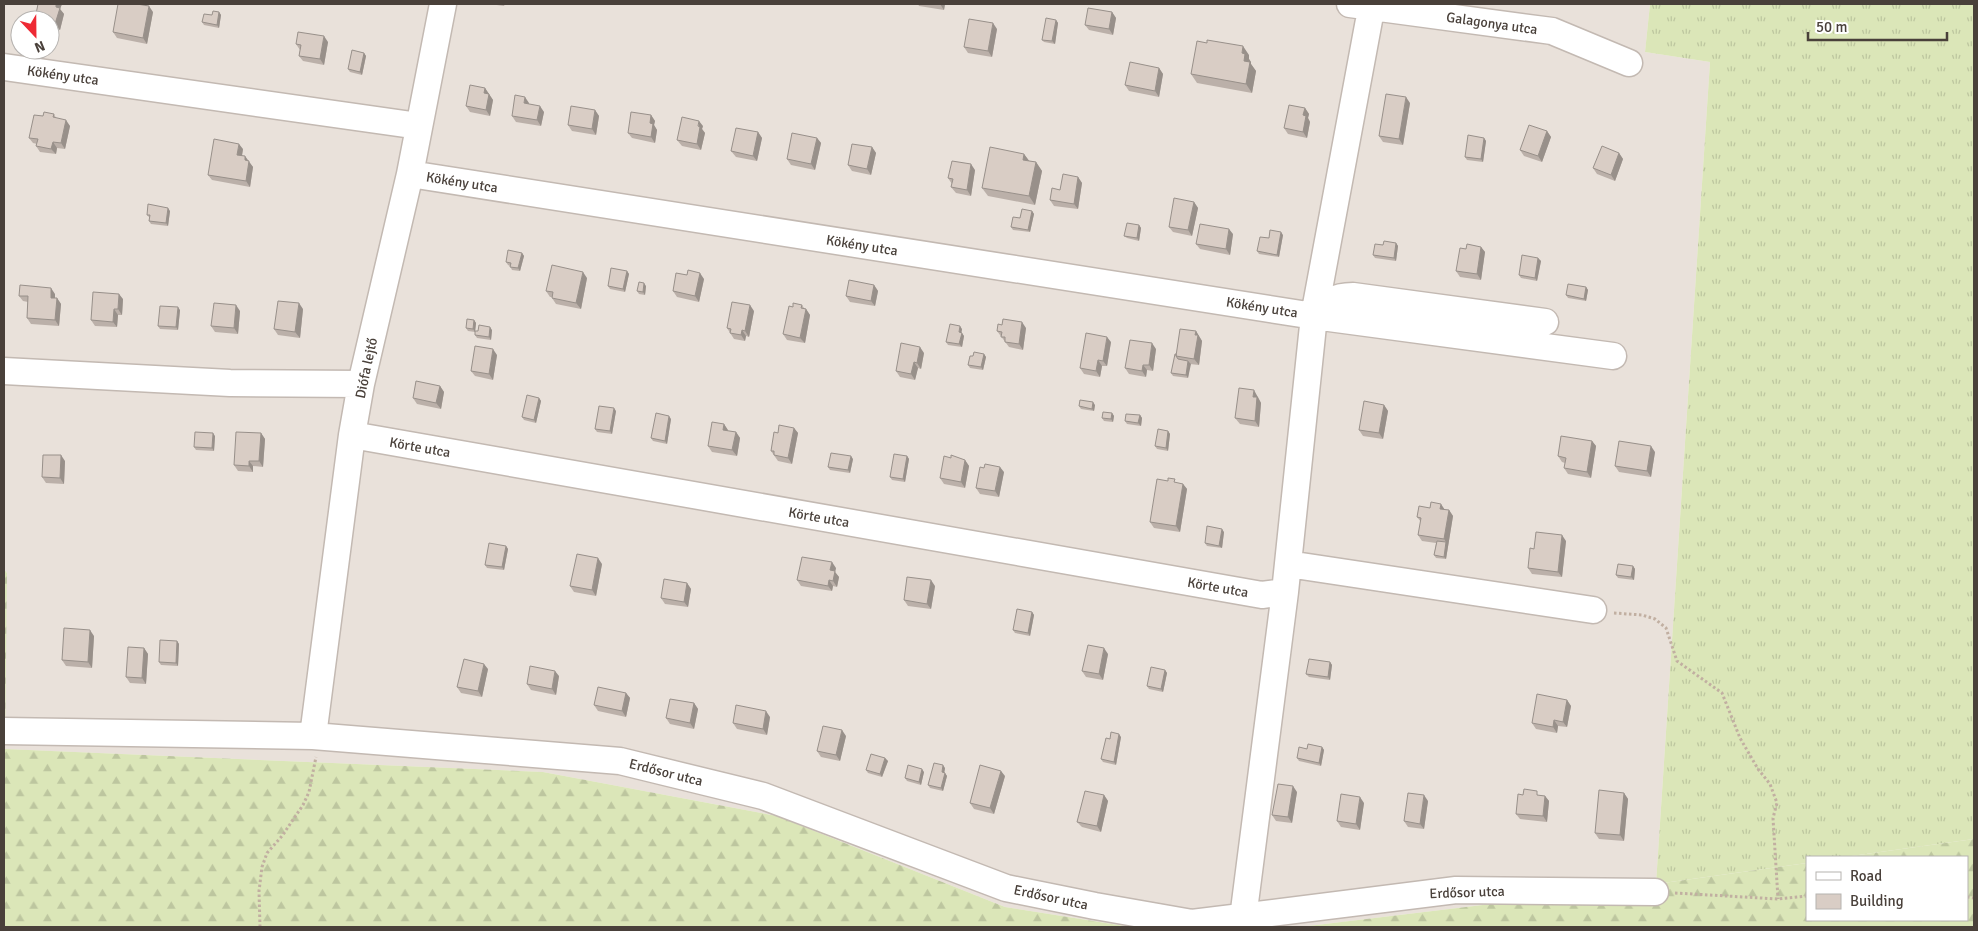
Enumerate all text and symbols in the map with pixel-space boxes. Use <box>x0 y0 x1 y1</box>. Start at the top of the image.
street label: Galagonya utca <box>1445 9 1539 38</box>
north arrow <box>10 10 60 60</box>
scale bar <box>1808 10 1947 42</box>
text: 50 m <box>1816 18 1847 36</box>
text: N <box>32 37 47 56</box>
street label: Kökény utca <box>26 62 100 89</box>
street label: Kökény utca <box>425 168 499 197</box>
street label: Kökény utca <box>825 231 899 260</box>
street label: Kökény utca <box>1225 293 1299 322</box>
street label: Diófa lejtő <box>352 336 381 400</box>
street label: Körte utca <box>388 434 452 461</box>
street label: Körte utca <box>787 504 851 531</box>
street label: Körte utca <box>1186 574 1250 601</box>
street label: Erdősor utca <box>627 755 705 790</box>
legend <box>1806 856 1968 921</box>
text: Road <box>1850 867 1882 885</box>
street label: Erdősor utca <box>1012 881 1090 914</box>
street label: Erdősor utca <box>1429 883 1505 902</box>
text: Building <box>1850 892 1904 910</box>

